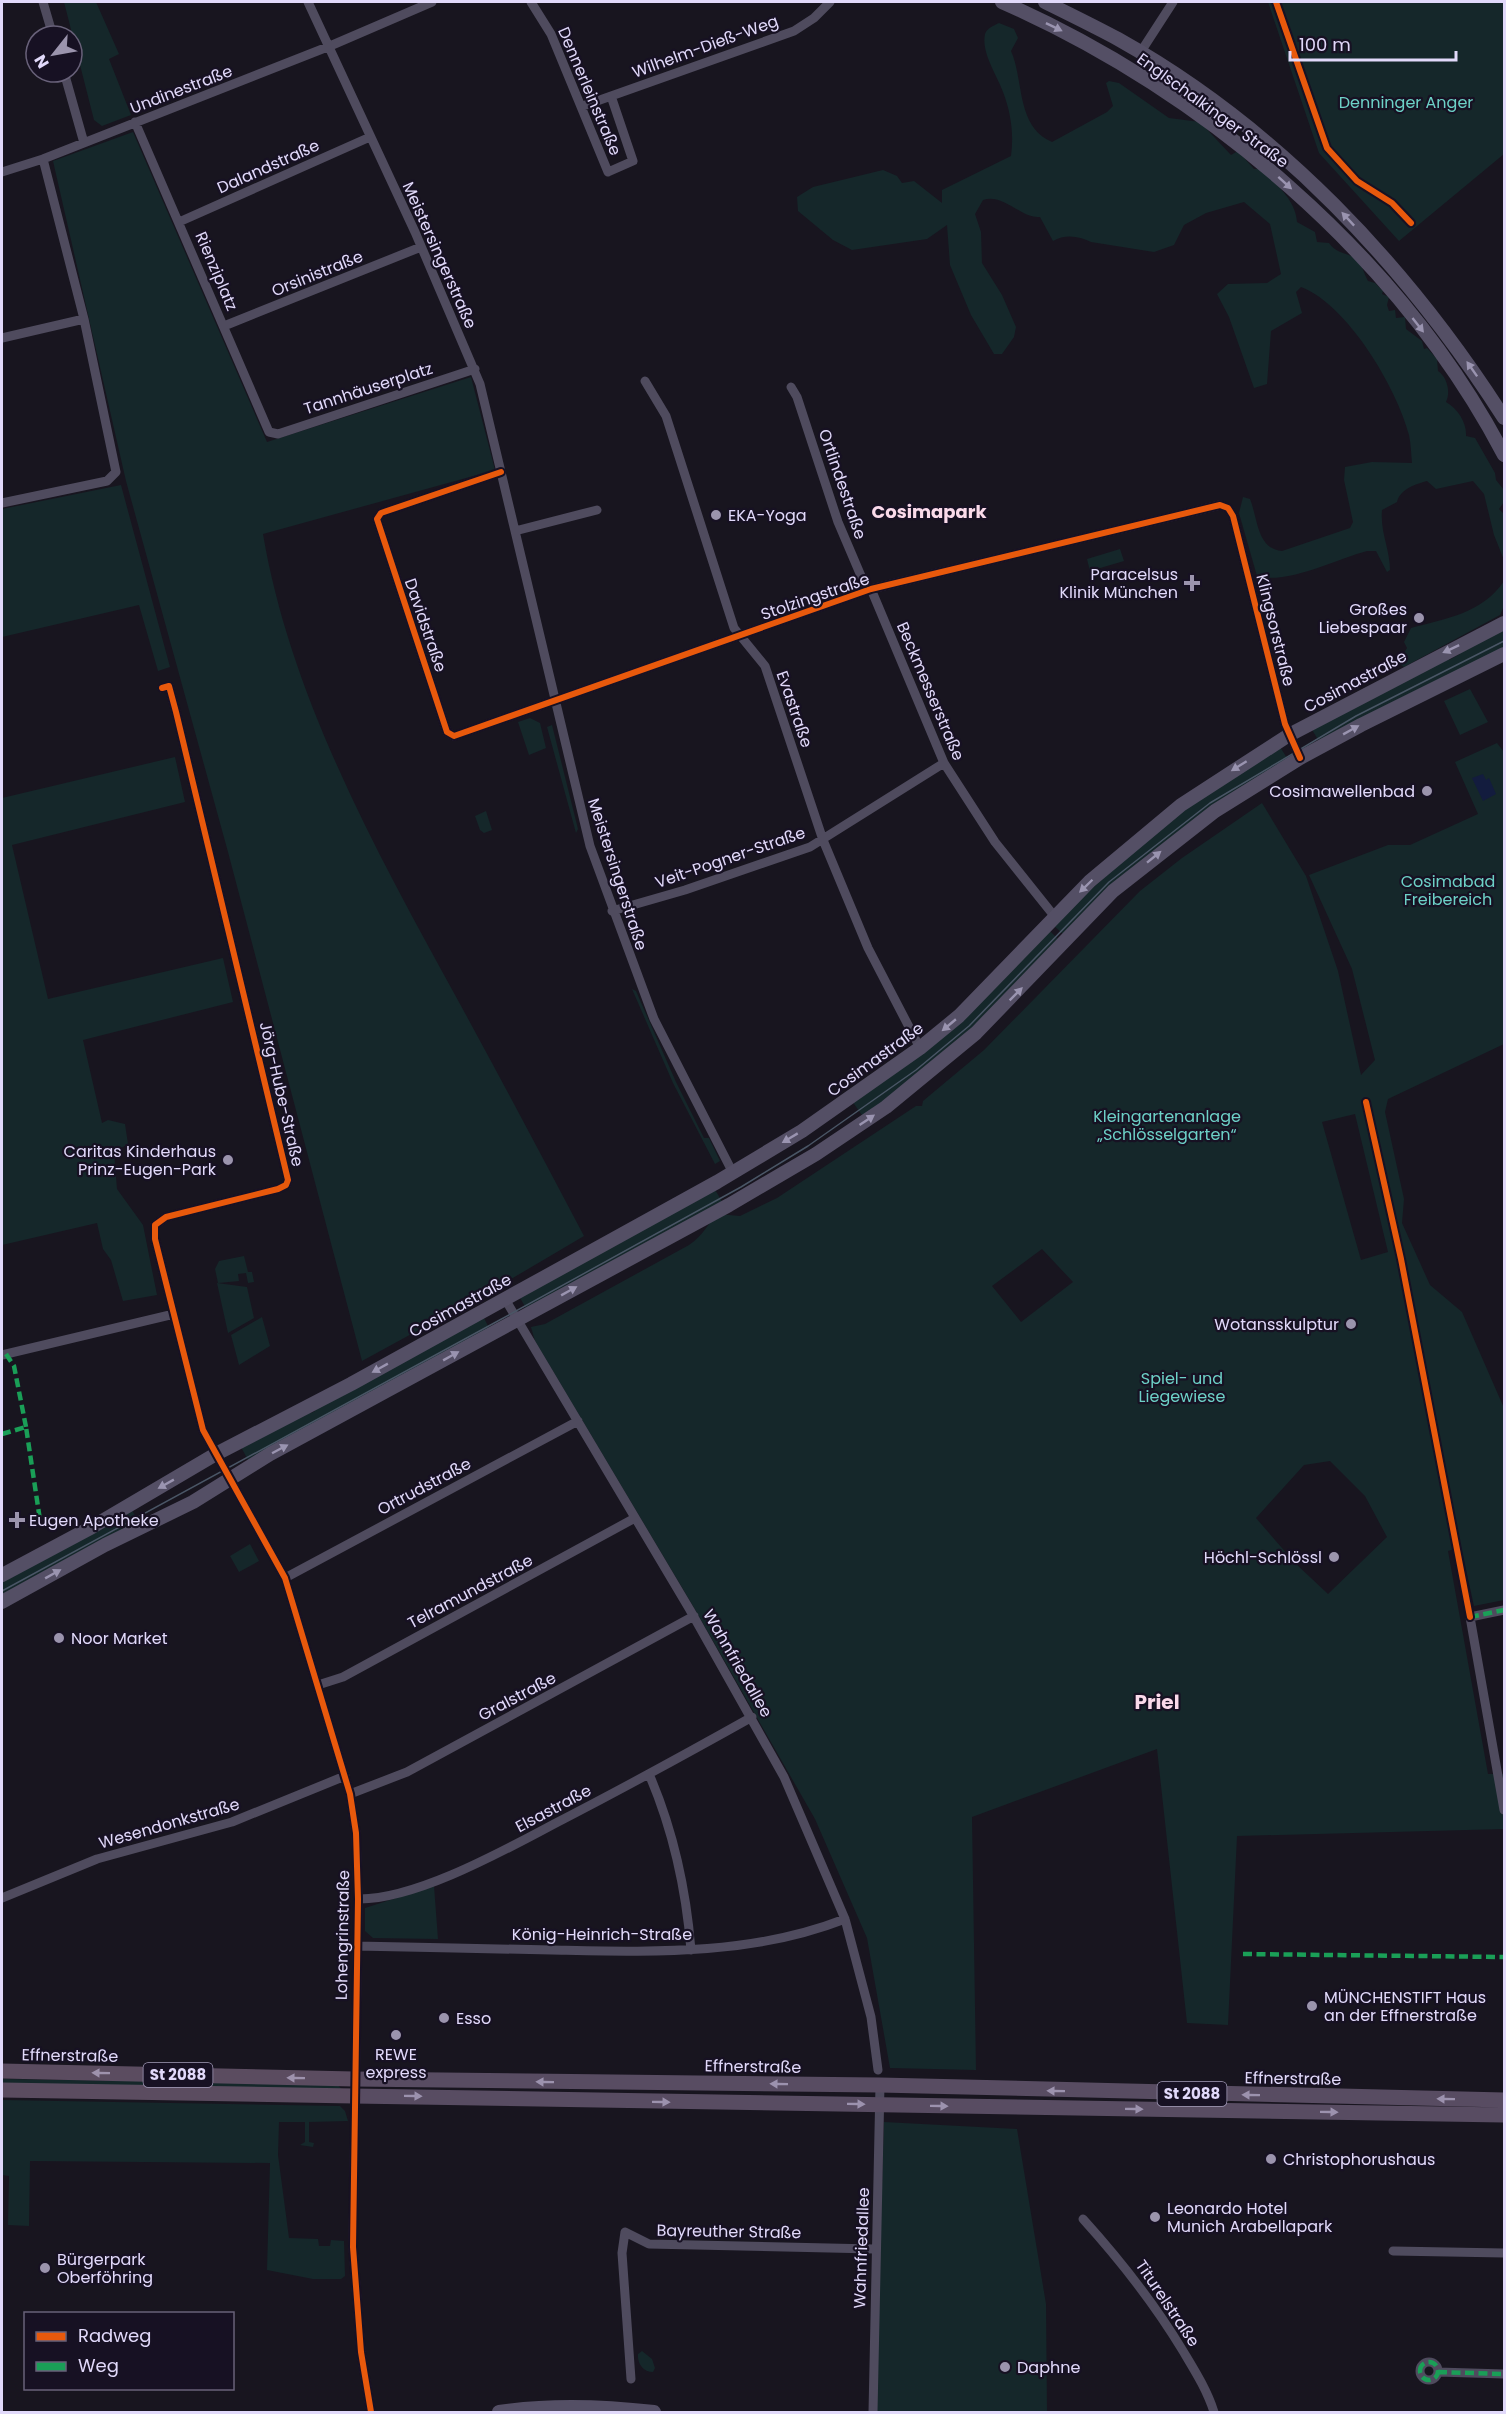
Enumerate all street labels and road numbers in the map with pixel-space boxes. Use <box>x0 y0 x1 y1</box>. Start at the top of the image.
street label: Wilhelm-Dieß-Weg <box>629 9 782 84</box>
street label: Dennerleinstraße <box>552 23 627 159</box>
street label: Englschalkinger Straße <box>1132 47 1293 173</box>
street label: Undinestraße <box>127 59 236 120</box>
street label: Dalandstraße <box>213 134 323 199</box>
street label: Meistersingerstraße <box>397 178 482 332</box>
street label: Rienziplatz <box>190 228 243 314</box>
street label: Orsinistraße <box>268 245 366 302</box>
street label: Tannhäuserplatz <box>301 357 436 420</box>
street label: Ortlindestraße <box>813 426 872 542</box>
street label: Stolzingstraße <box>758 567 873 626</box>
street label: Klingsorstraße <box>1250 572 1301 689</box>
street label: Davidstraße <box>399 575 452 675</box>
street label: Beckmesserstraße <box>891 618 970 764</box>
street label: Cosimastraße <box>1300 645 1411 718</box>
street label: Evastraße <box>771 668 818 751</box>
street label: Meistersingerstraße <box>582 795 653 953</box>
street label: Veit-Pogner-Straße <box>652 821 808 894</box>
street label: Cosimastraße <box>822 1017 928 1102</box>
street label: Jörg-Hube-Straße <box>254 1019 309 1169</box>
street label: Cosimastraße <box>405 1268 516 1343</box>
street label: Ortrudstraße <box>373 1452 475 1521</box>
street label: Telramundstraße <box>404 1549 537 1634</box>
street label: Wahnfriedallee <box>697 1605 778 1722</box>
street label: Gralstraße <box>474 1666 560 1727</box>
street label: Elsastraße <box>511 1779 595 1838</box>
street label: Wesendonkstraße <box>96 1792 242 1855</box>
street label: Lohengrinstraße <box>330 1870 355 2000</box>
street label: König-Heinrich-Straße <box>512 1923 692 1946</box>
street label: Effnerstraße <box>21 2043 119 2068</box>
street label: Effnerstraße <box>704 2054 802 2079</box>
road number: St 2088 <box>144 2063 213 2087</box>
street label: Effnerstraße <box>1244 2066 1342 2091</box>
road number: St 2088 <box>1158 2082 1226 2106</box>
street label: Wahnfriedallee <box>848 2187 875 2309</box>
street label: Bayreuther Straße <box>656 2219 802 2244</box>
street label: Titurelstraße <box>1130 2255 1205 2351</box>

